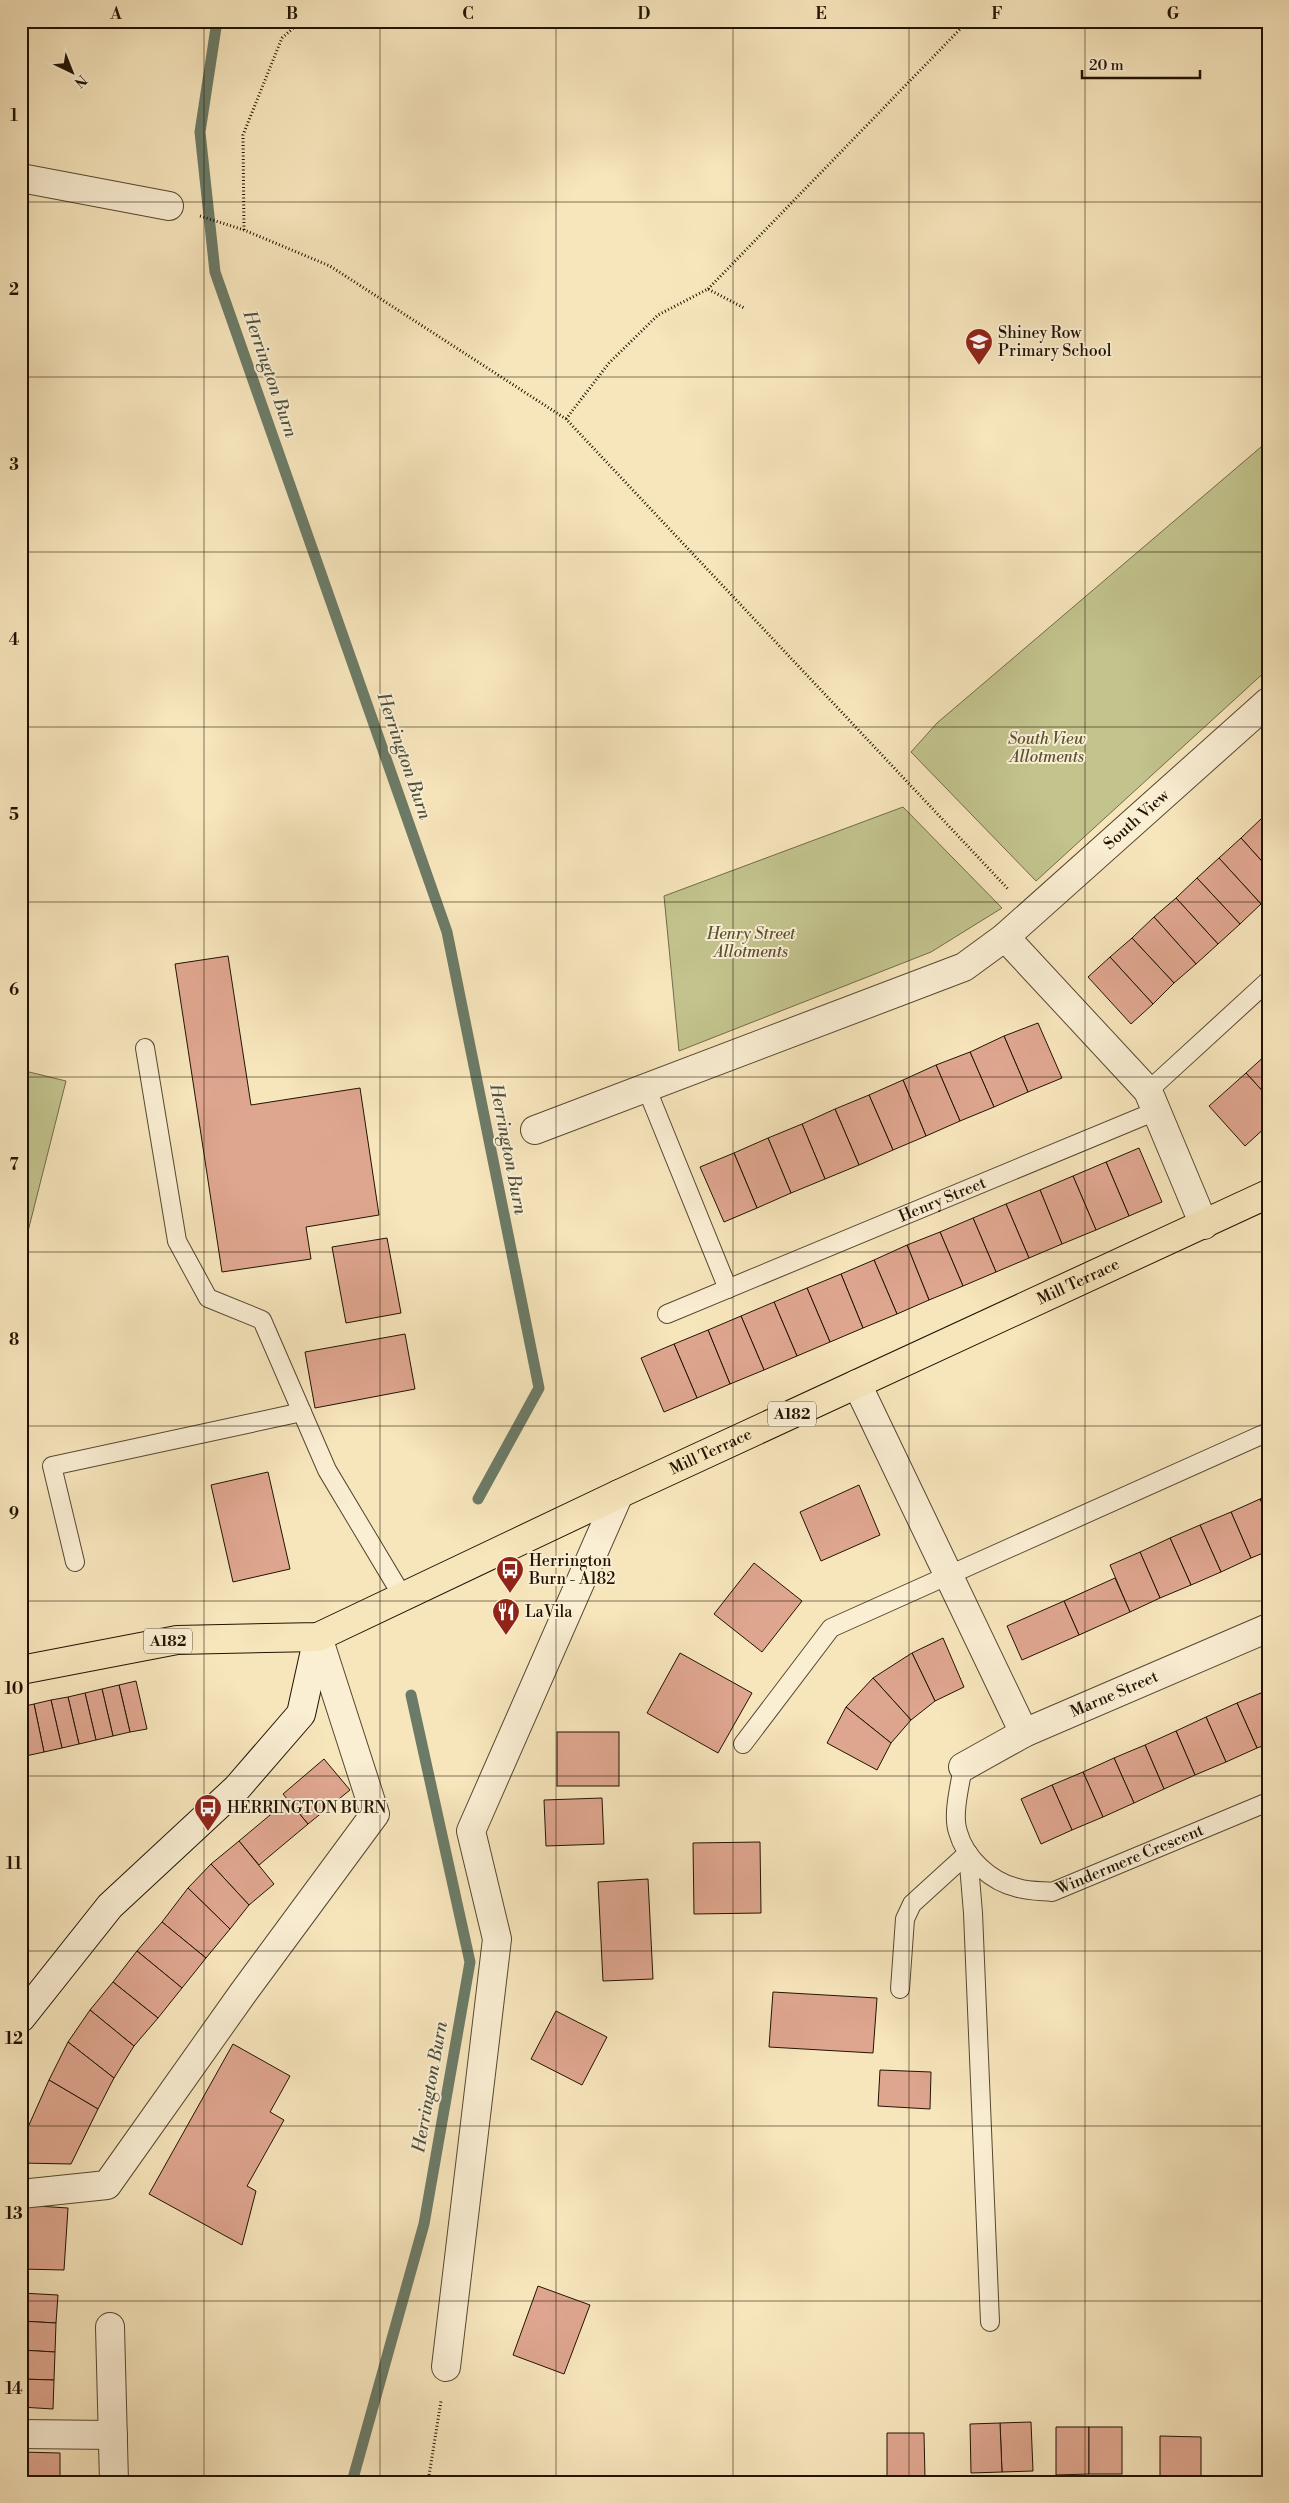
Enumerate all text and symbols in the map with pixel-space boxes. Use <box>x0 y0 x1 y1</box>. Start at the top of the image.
text: A <box>109 4 122 24</box>
text: B <box>286 4 298 24</box>
text: C <box>462 4 474 24</box>
text: D <box>638 4 651 24</box>
text: E <box>815 4 827 24</box>
text: F <box>991 4 1003 24</box>
text: G <box>1167 4 1180 24</box>
north arrow <box>48 48 98 98</box>
scale bar <box>1082 48 1199 80</box>
text: 20 m <box>1089 56 1124 75</box>
text: N <box>70 70 90 91</box>
text: 1 <box>10 106 18 126</box>
text: 2 <box>9 280 19 300</box>
water label: Herrington Burn <box>237 307 303 441</box>
place label: Shiney Row Primary School <box>998 323 1112 361</box>
school or university icon: Shiney Row Primary School <box>964 327 994 366</box>
text: 3 <box>9 455 19 475</box>
text: 4 <box>9 630 20 650</box>
water label: Herrington Burn <box>371 689 437 823</box>
park label: South View Allotments <box>1008 729 1086 767</box>
street label: South View <box>1100 784 1174 854</box>
text: 5 <box>9 805 19 825</box>
park label: Henry Street Allotments <box>706 924 796 962</box>
text: 6 <box>9 980 19 1000</box>
water label: Herrington Burn <box>484 1081 532 1217</box>
text: 7 <box>9 1155 19 1175</box>
street label: Henry Street <box>896 1173 989 1227</box>
street label: Mill Terrace <box>1034 1254 1123 1309</box>
text: 8 <box>9 1330 19 1350</box>
road number: A182 <box>768 1402 816 1426</box>
street label: Mill Terrace <box>666 1424 755 1479</box>
text: 9 <box>9 1504 19 1524</box>
place label: Herrington Burn - A182 <box>528 1551 615 1589</box>
bus stop icon: Herrington Burn - A182 <box>495 1555 525 1594</box>
restaurant icon: LaVila <box>491 1597 521 1636</box>
place label: LaVila <box>525 1602 573 1622</box>
road number: A182 <box>144 1628 192 1654</box>
street label: Marne Street <box>1067 1666 1162 1722</box>
text: 10 <box>5 1679 23 1699</box>
bus stop icon: HERRINGTON BURN <box>193 1793 223 1832</box>
place label: HERRINGTON BURN <box>227 1798 386 1818</box>
street label: Windermere Crescent <box>1052 1820 1207 1900</box>
text: 11 <box>6 1854 22 1874</box>
water label: Herrington Burn <box>407 2019 453 2155</box>
text: 12 <box>5 2029 23 2049</box>
text: 13 <box>5 2204 23 2224</box>
text: 14 <box>5 2379 23 2399</box>

